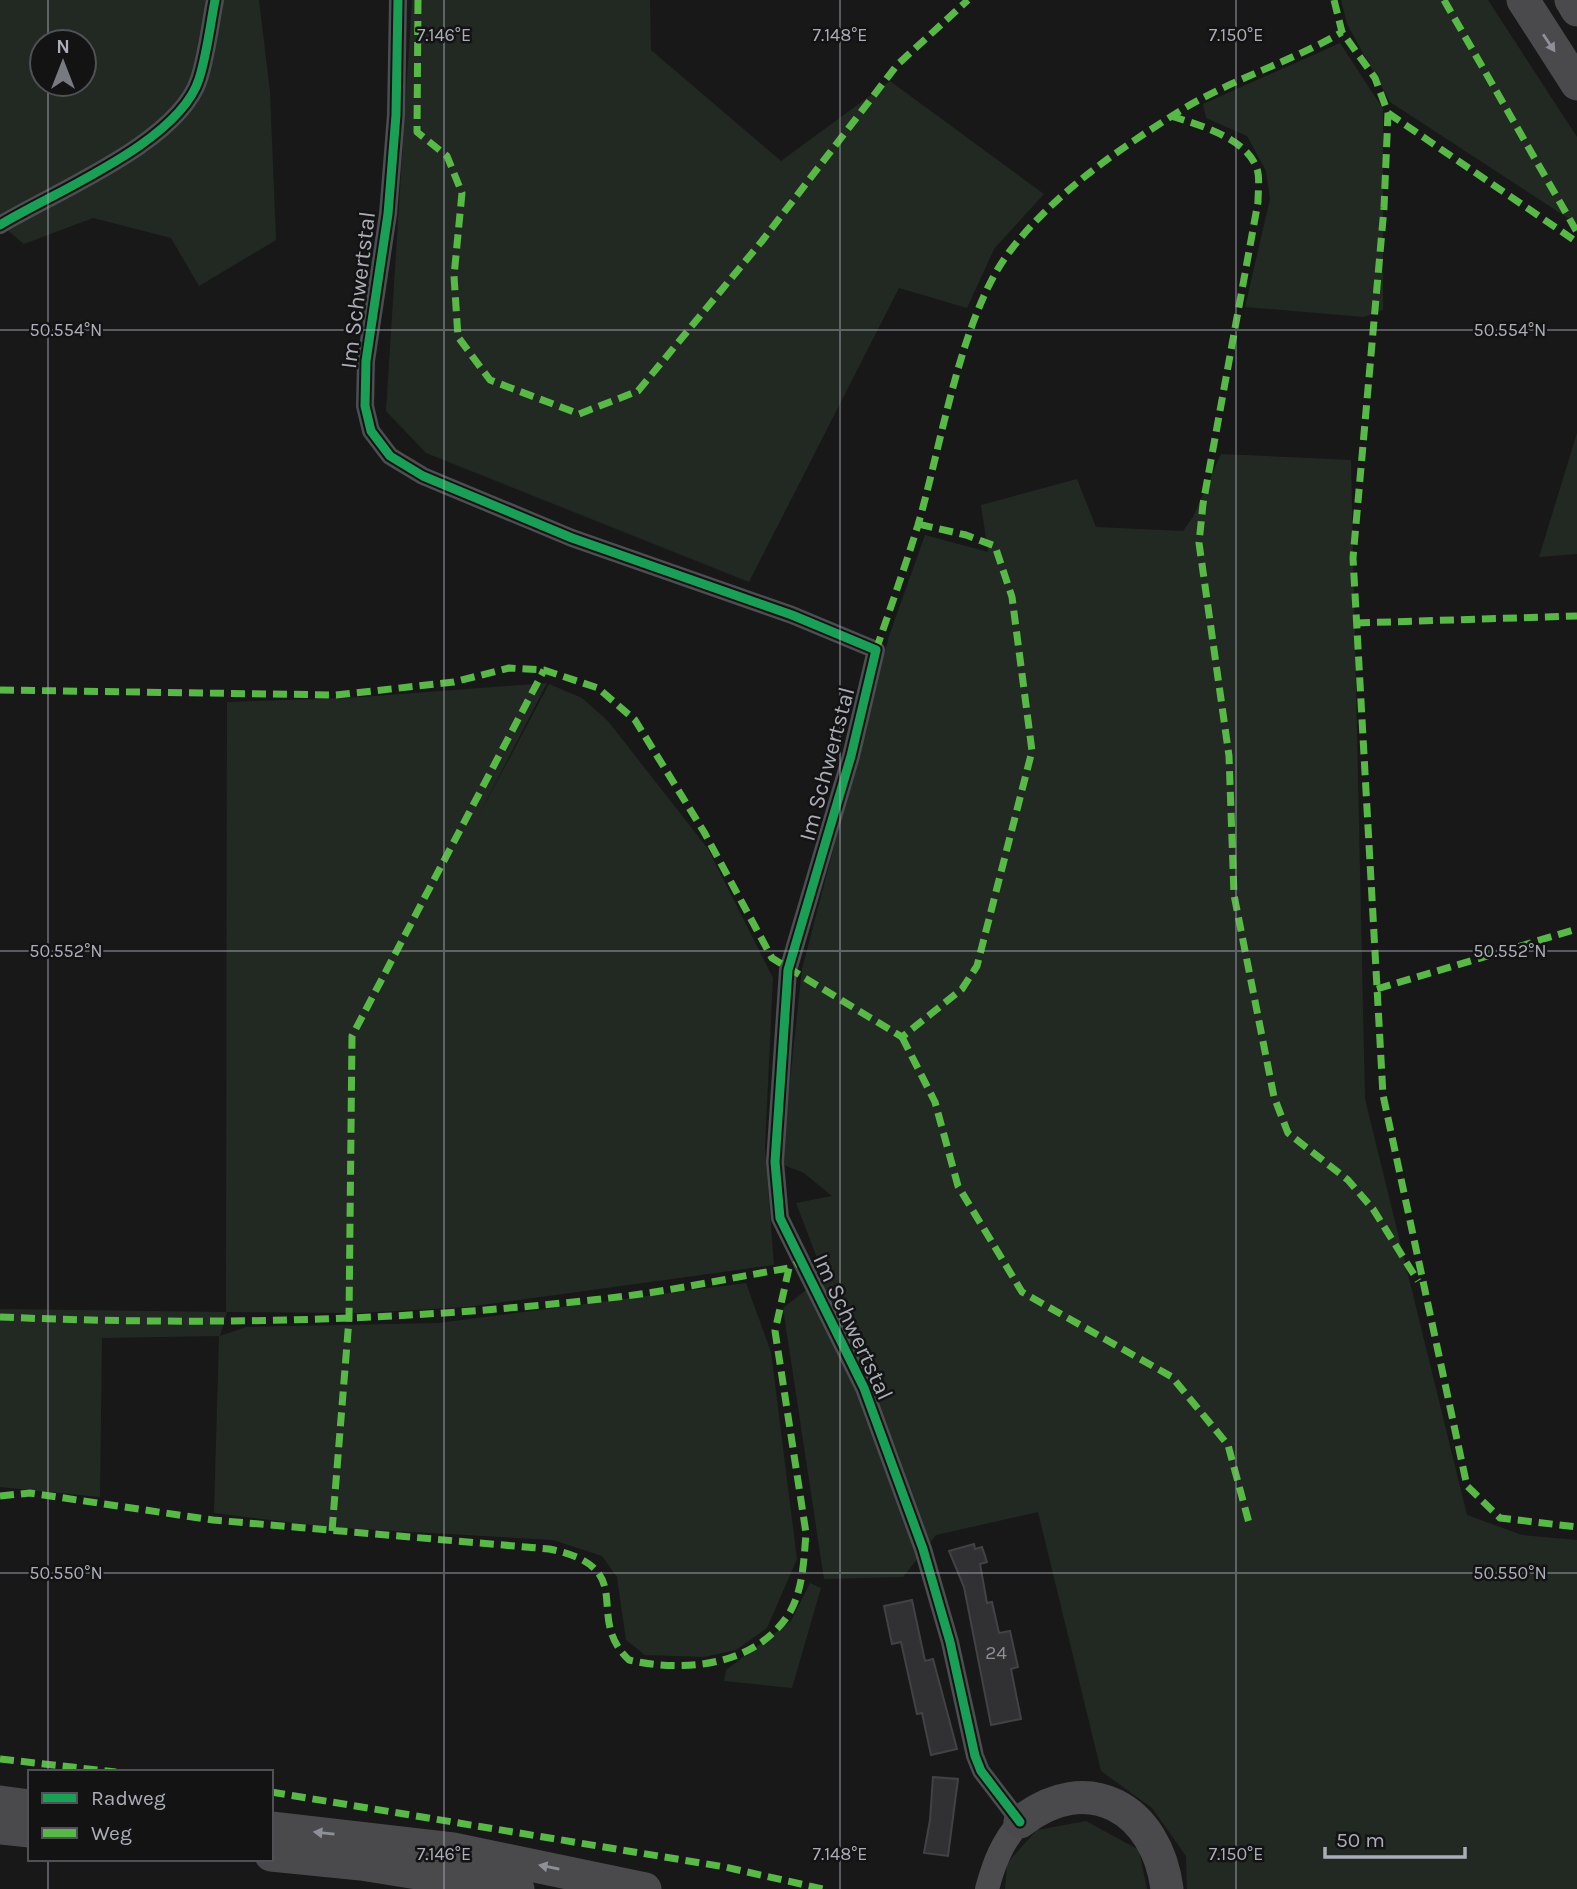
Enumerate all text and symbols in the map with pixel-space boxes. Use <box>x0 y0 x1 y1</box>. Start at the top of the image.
text: 7.146°E <box>417 24 471 46</box>
text: 7.148°E <box>813 24 867 46</box>
text: 7.150°E <box>1209 24 1263 46</box>
north arrow <box>28 28 98 98</box>
one-way arrow <box>1542 34 1556 52</box>
text: N <box>56 36 70 58</box>
street label: Im Schwertstal <box>335 210 381 370</box>
text: 50.554°N <box>30 319 102 341</box>
text: 50.554°N <box>1474 319 1546 341</box>
street label: Im Schwertstal <box>793 684 861 844</box>
text: 50.552°N <box>29 940 103 962</box>
text: 50.552°N <box>1473 940 1547 962</box>
street label: Im Schwertstal <box>807 1250 899 1404</box>
text: 50.550°N <box>29 1562 103 1584</box>
text: 50.550°N <box>1473 1562 1547 1584</box>
house number: 24 <box>985 1642 1007 1664</box>
legend <box>28 1770 273 1861</box>
text: Radweg <box>91 1786 166 1810</box>
scale bar <box>1325 1815 1465 1859</box>
text: Weg <box>91 1821 132 1845</box>
one-way arrow <box>313 1828 335 1839</box>
text: 50 m <box>1336 1828 1385 1852</box>
text: 7.146°E <box>417 1843 471 1865</box>
text: 7.148°E <box>813 1843 867 1865</box>
text: 7.150°E <box>1209 1843 1263 1865</box>
one-way arrow <box>538 1861 560 1872</box>

